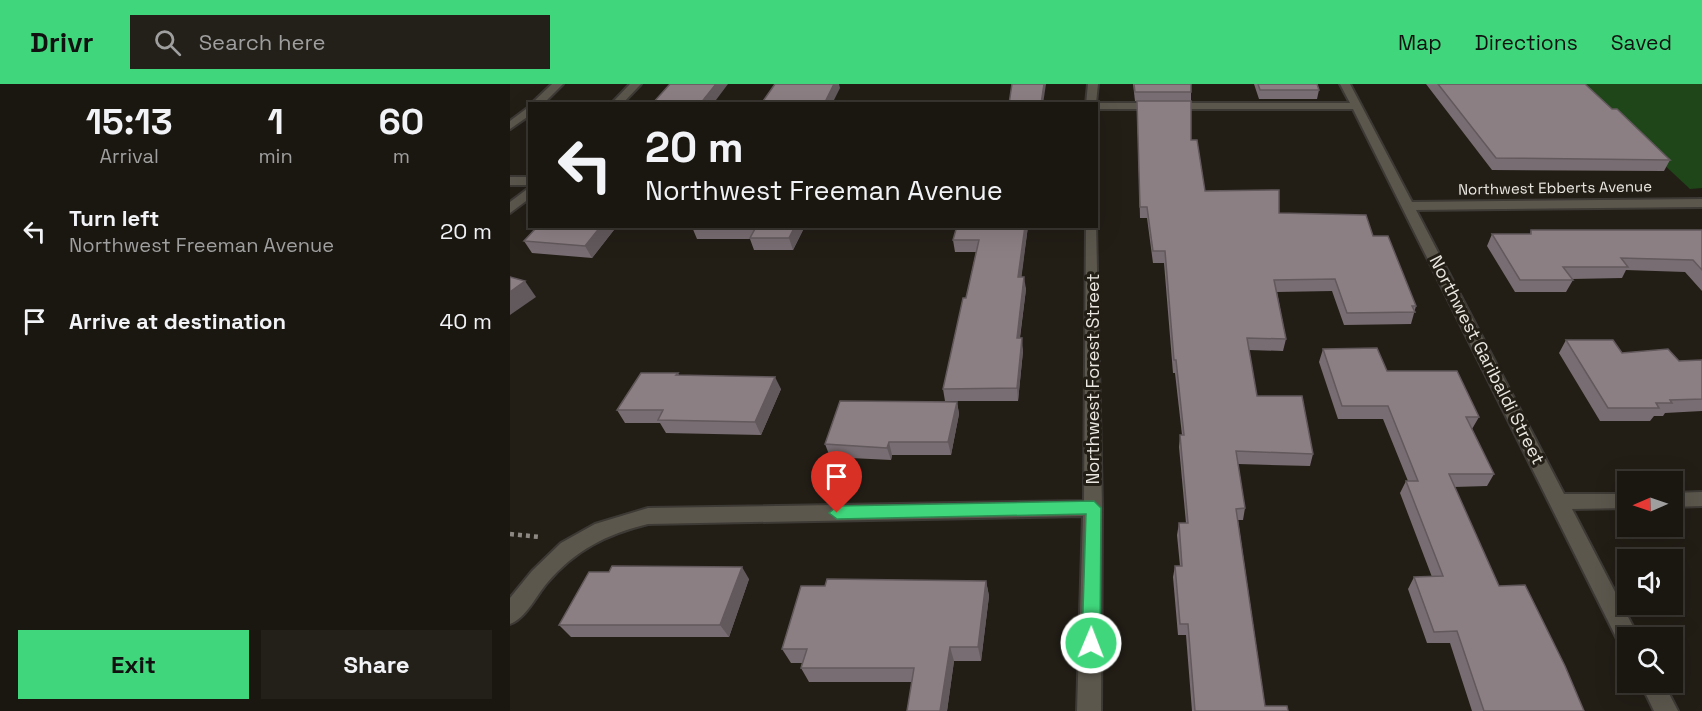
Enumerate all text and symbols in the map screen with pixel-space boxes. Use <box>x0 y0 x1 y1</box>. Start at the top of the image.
search box <box>130 15 550 69</box>
text: Drivr <box>30 24 94 60</box>
icon: search <box>151 26 184 59</box>
text: Search here <box>199 28 325 56</box>
text: Map <box>1398 29 1442 56</box>
text: Directions <box>1475 29 1578 56</box>
text: Saved <box>1611 29 1672 56</box>
text: 15:13 <box>86 99 173 145</box>
text: 1 <box>267 99 284 145</box>
text: 60 <box>379 99 424 145</box>
text: 20 m <box>645 121 744 174</box>
icon: left <box>546 126 624 204</box>
text: Arrival <box>99 143 159 169</box>
text: min <box>258 143 293 169</box>
text: m <box>393 143 410 169</box>
text: Northwest Freeman Avenue <box>645 173 1003 208</box>
street label: Northwest Ebberts Avenue <box>1458 176 1652 199</box>
text: Turn left <box>69 204 159 232</box>
icon: left <box>18 215 51 248</box>
text: 20 m <box>440 217 492 245</box>
text: Northwest Freeman Avenue <box>69 232 334 258</box>
street label: Northwest Garibaldi Street <box>1425 251 1550 468</box>
street label: Northwest Forest Street <box>1081 273 1104 485</box>
icon: arrive <box>18 305 51 338</box>
text: Arrive at destination <box>69 307 286 335</box>
text: 40 m <box>440 307 492 335</box>
pin <box>811 451 862 513</box>
icon: arrive <box>820 460 853 493</box>
north arrow <box>1617 471 1683 537</box>
map controls <box>1617 471 1683 693</box>
button: sound <box>1617 549 1683 615</box>
position arrow <box>1059 611 1123 675</box>
button: search <box>1617 627 1683 693</box>
button: Exit <box>18 630 249 699</box>
button: Share <box>261 630 492 699</box>

